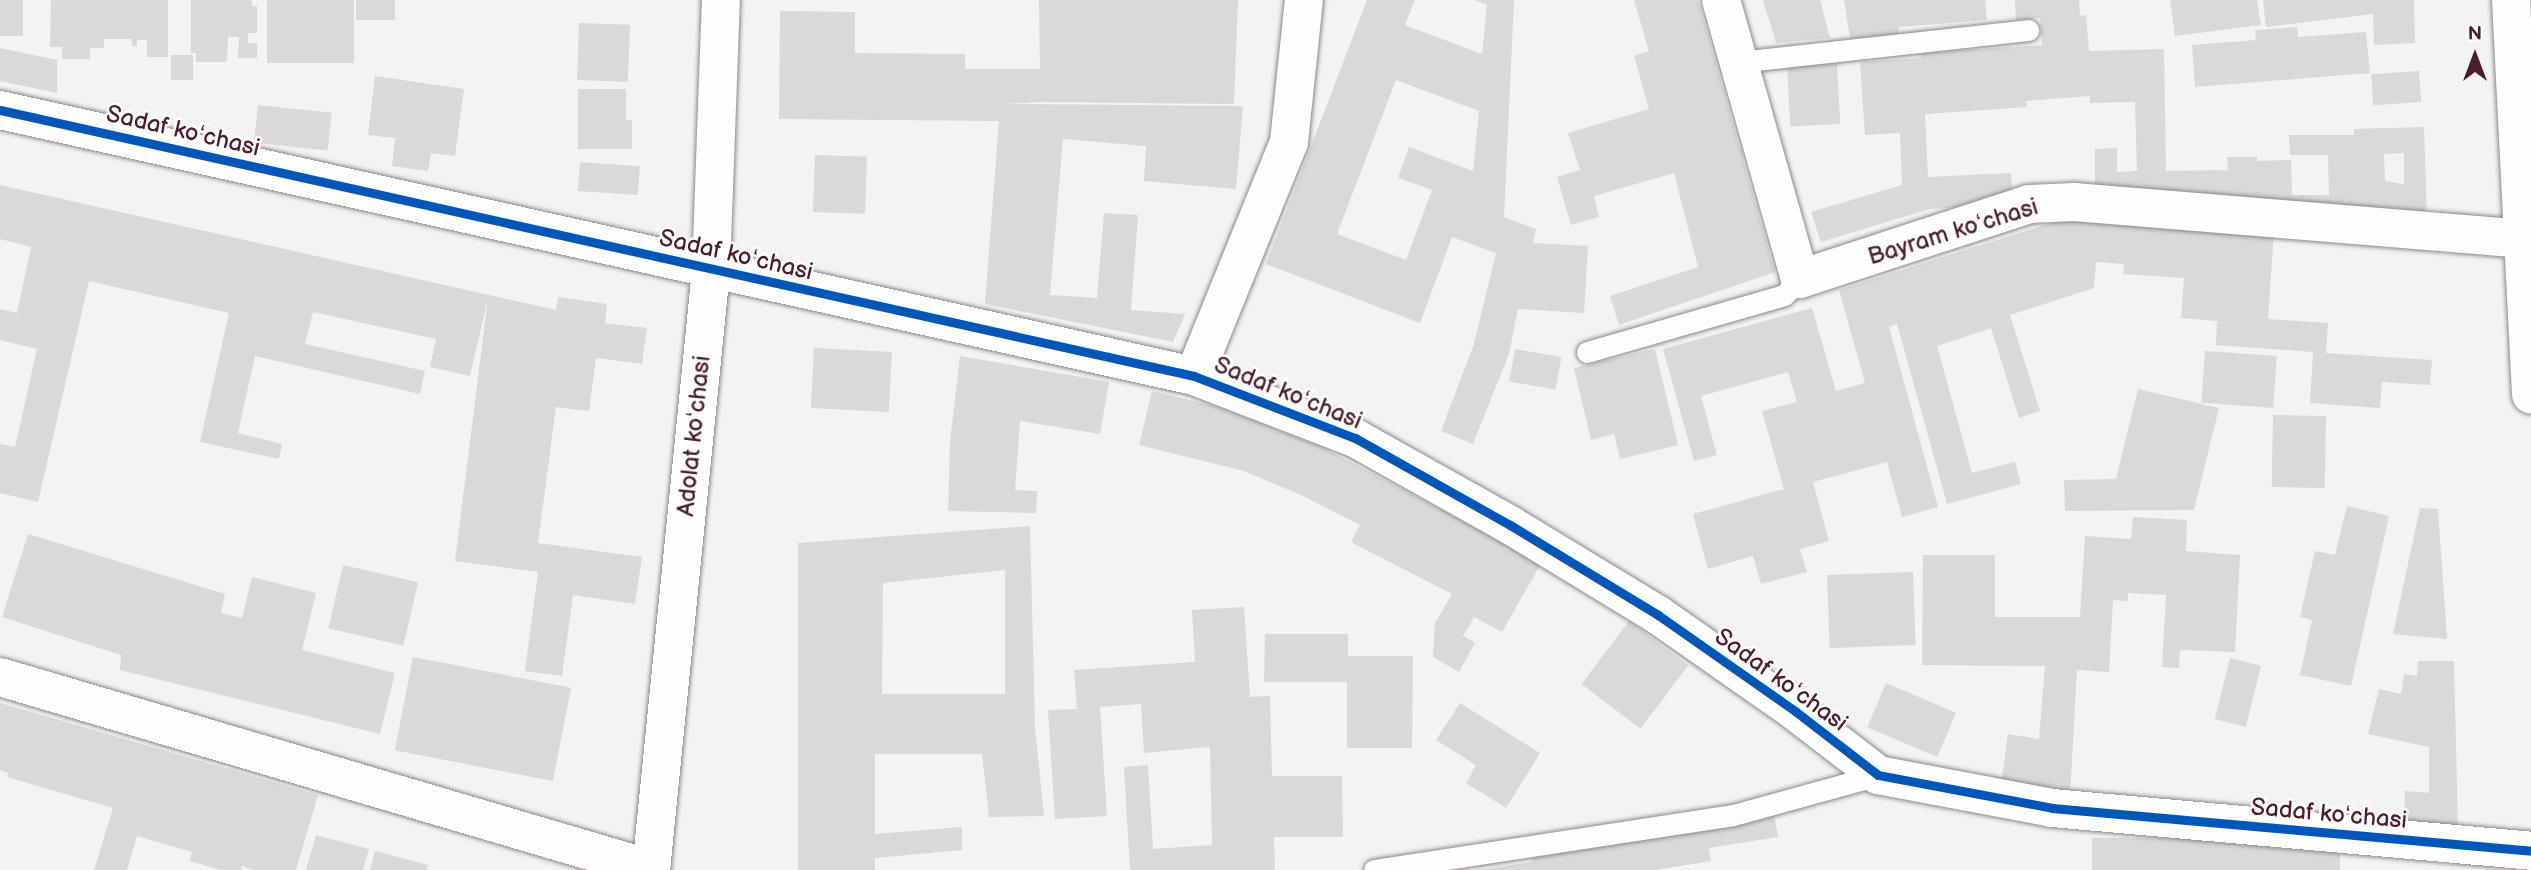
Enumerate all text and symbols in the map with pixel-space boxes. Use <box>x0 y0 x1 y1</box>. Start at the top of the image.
north arrow <box>2440 21 2510 91</box>
text: N <box>2468 23 2482 46</box>
street label: Sadaf koʻchasi <box>103 99 263 163</box>
street label: Bayram koʻchasi <box>1864 192 2042 272</box>
street label: Sadaf koʻchasi <box>656 223 816 287</box>
street label: Sadaf koʻchasi <box>1210 350 1366 436</box>
street label: Adolat koʻchasi <box>671 354 717 518</box>
street label: Sadaf koʻchasi <box>1709 622 1853 738</box>
street label: Sadaf koʻchasi <box>2250 793 2408 835</box>

